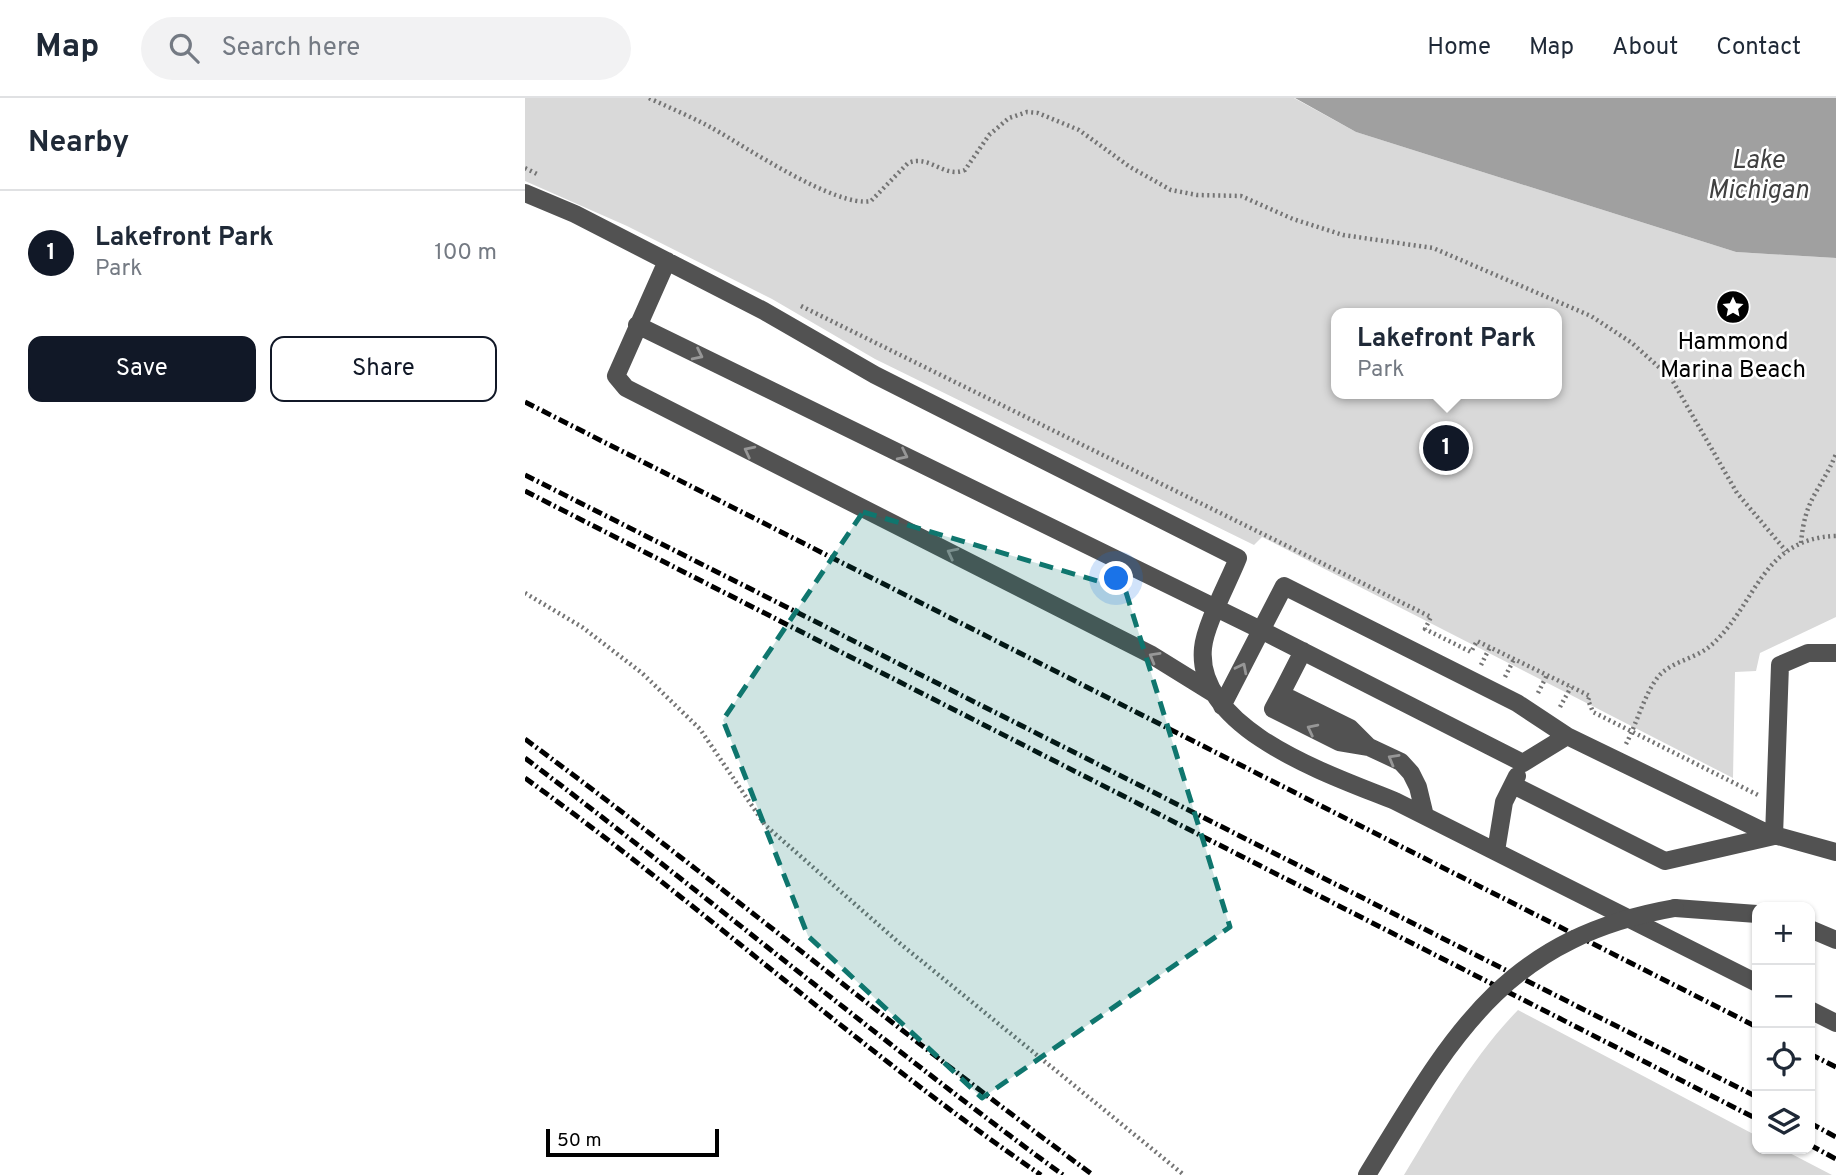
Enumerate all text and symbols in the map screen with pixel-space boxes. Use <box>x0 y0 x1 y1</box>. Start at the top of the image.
search box <box>141 17 631 80</box>
text: Map <box>35 27 99 69</box>
icon: search <box>165 29 203 67</box>
text: Search here <box>221 32 360 65</box>
text: Home <box>1427 33 1491 63</box>
text: Map <box>1529 33 1574 63</box>
text: About <box>1612 33 1678 63</box>
text: Contact <box>1716 33 1801 63</box>
text: Nearby <box>28 125 129 162</box>
water label: Lake Michigan <box>1707 145 1809 208</box>
text: Lakefront Park <box>95 222 274 255</box>
text: 1 <box>46 239 56 268</box>
text: 100 m <box>434 239 497 268</box>
text: Park <box>95 255 142 284</box>
place icon: Hammond Marina Beach <box>1714 288 1752 326</box>
popup <box>1331 308 1562 399</box>
text: Lakefront Park <box>1357 323 1536 356</box>
place label: Hammond Marina Beach <box>1660 328 1806 386</box>
button: Save <box>28 336 256 402</box>
button: Share <box>270 336 497 402</box>
one-way arrow <box>691 347 703 361</box>
text: Park <box>1357 356 1405 385</box>
pin: 1 <box>1423 422 1469 474</box>
one-way arrow <box>744 445 756 459</box>
one-way arrow <box>896 447 908 461</box>
one-way arrow <box>947 548 959 562</box>
your location <box>1099 561 1133 595</box>
one-way arrow <box>1149 652 1162 665</box>
one-way arrow <box>1233 663 1247 675</box>
one-way arrow <box>1307 723 1319 737</box>
one-way arrow <box>1388 754 1401 767</box>
map controls <box>1752 902 1815 1154</box>
button: + <box>1752 902 1815 965</box>
button: − <box>1752 965 1815 1028</box>
button: locate <box>1752 1028 1815 1091</box>
button: layers <box>1752 1091 1815 1154</box>
scale bar <box>546 1126 719 1158</box>
text: 50 m <box>557 1129 602 1153</box>

